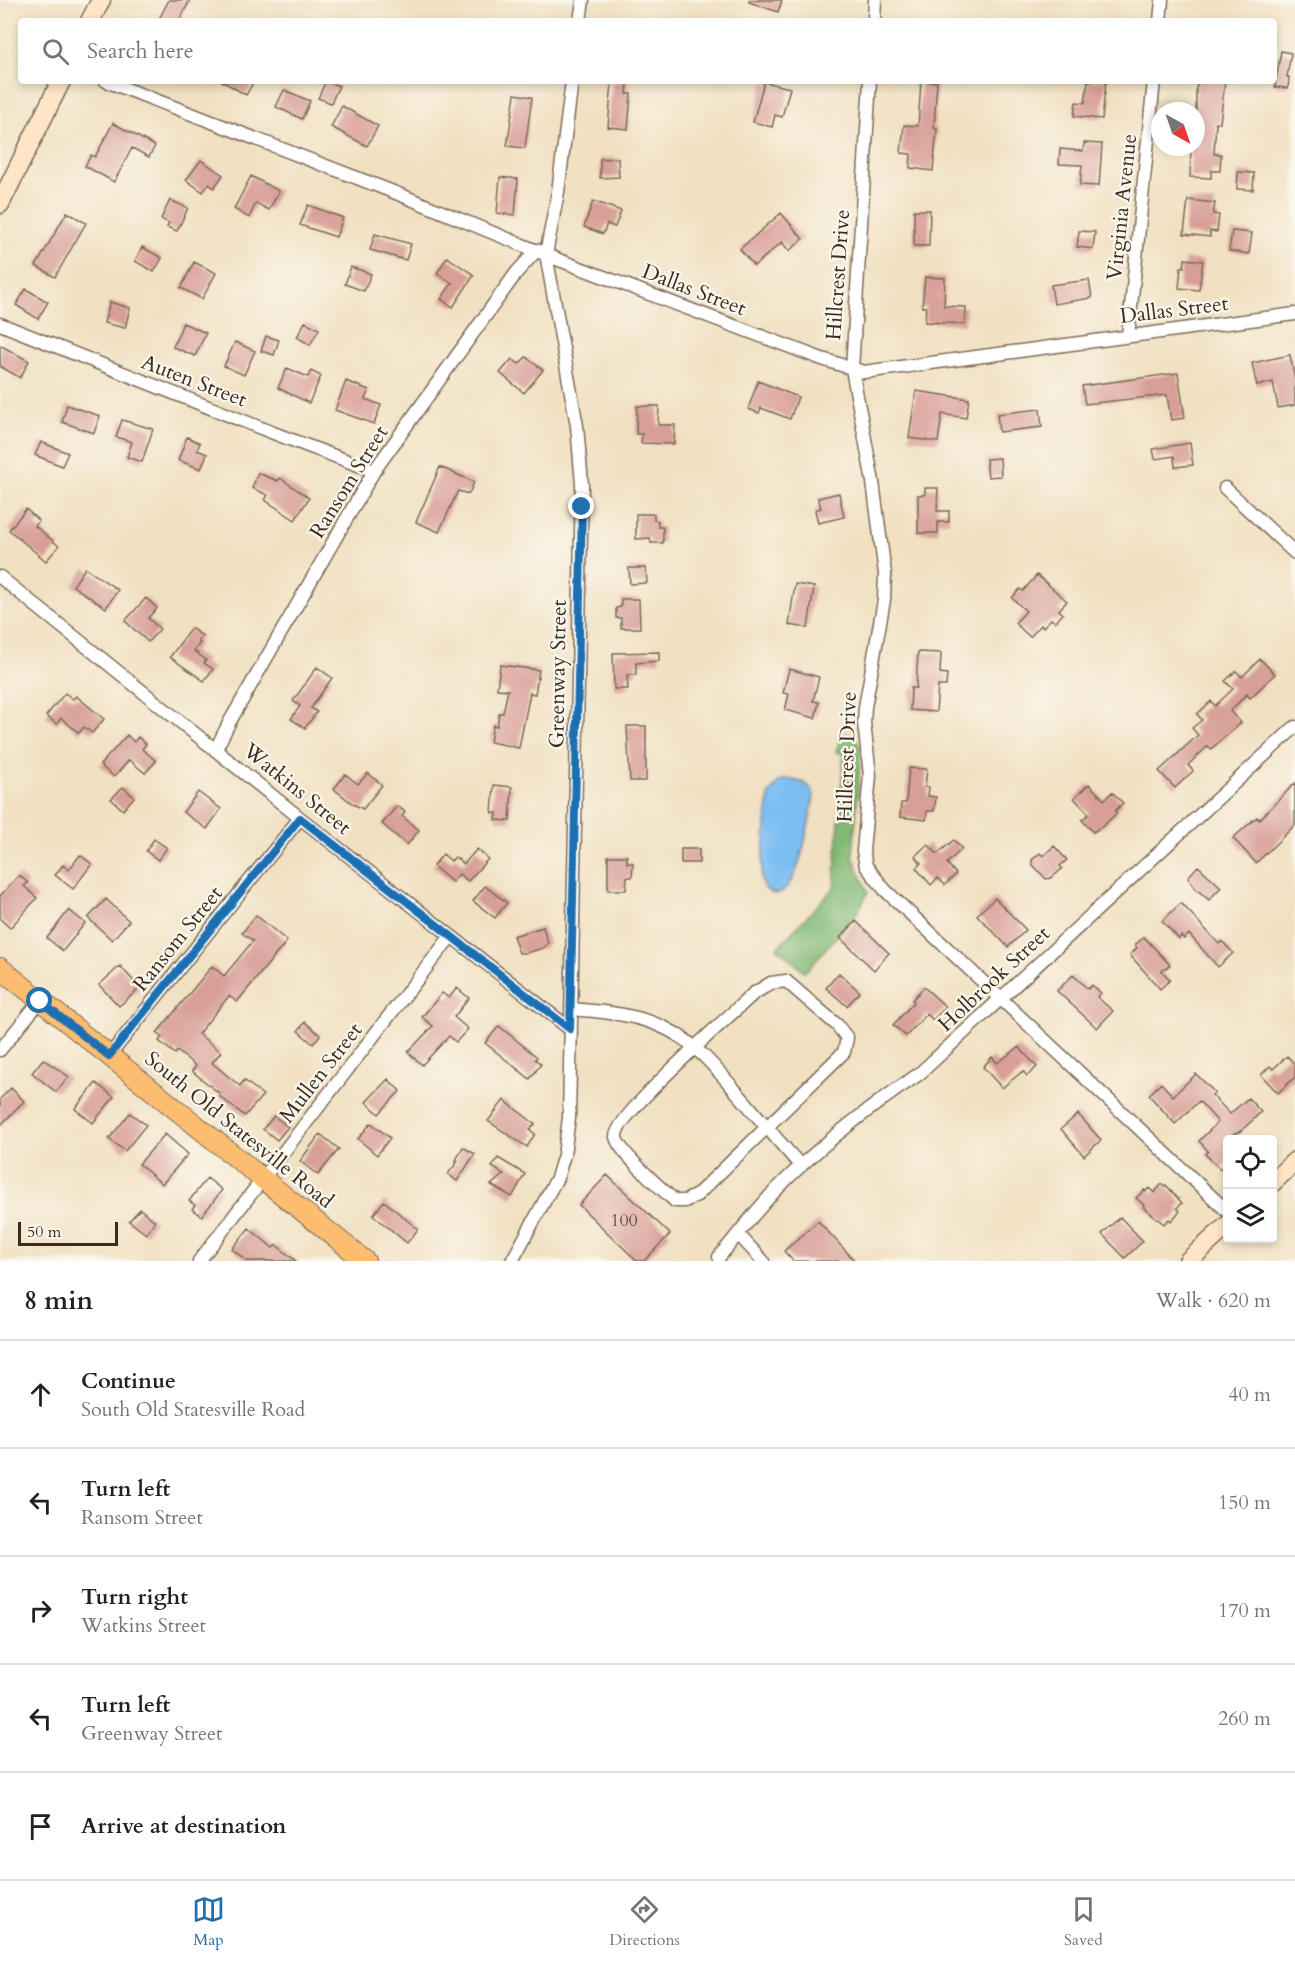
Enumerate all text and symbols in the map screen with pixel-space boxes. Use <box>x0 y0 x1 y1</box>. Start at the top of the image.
search box <box>18 18 1277 84</box>
icon: search <box>39 35 72 68</box>
text: Search here <box>87 36 194 66</box>
north arrow <box>1151 102 1205 156</box>
street label: Virginia Avenue <box>1100 132 1144 282</box>
street label: Hillcrest Drive <box>819 209 857 341</box>
street label: Dallas Street <box>638 257 750 323</box>
street label: Dallas Street <box>1118 289 1230 331</box>
street label: Auten Street <box>137 348 251 415</box>
street label: Ransom Street <box>303 420 395 544</box>
route end <box>568 493 594 519</box>
street label: Greenway Street <box>542 599 574 748</box>
street label: Hillcrest Drive <box>830 691 864 823</box>
street label: Watkins Street <box>236 736 357 842</box>
street label: Ransom Street <box>126 880 230 998</box>
street label: Holbrook Street <box>932 919 1057 1038</box>
route start <box>26 987 52 1013</box>
street label: Mullen Street <box>273 1017 369 1129</box>
street label: South Old Statesville Road <box>138 1045 340 1215</box>
map controls <box>1223 1135 1277 1243</box>
button: locate <box>1223 1135 1277 1189</box>
button: layers <box>1223 1189 1277 1243</box>
house number: 100 <box>610 1208 638 1233</box>
scale bar <box>18 1219 118 1246</box>
text: 50 m <box>27 1221 61 1243</box>
text: 8 min <box>24 1283 93 1318</box>
text: Walk · 620 m <box>1156 1287 1271 1314</box>
text: Continue <box>81 1366 176 1396</box>
icon: ahead <box>24 1378 57 1411</box>
text: 40 m <box>1228 1381 1271 1408</box>
text: South Old Statesville Road <box>81 1396 305 1423</box>
text: Turn left <box>81 1474 170 1504</box>
icon: left <box>24 1486 57 1519</box>
text: 150 m <box>1218 1489 1271 1516</box>
text: Ransom Street <box>81 1504 203 1531</box>
text: Turn right <box>81 1582 188 1612</box>
icon: right <box>24 1594 57 1627</box>
text: 170 m <box>1218 1597 1271 1624</box>
text: Watkins Street <box>81 1612 206 1639</box>
text: Turn left <box>81 1690 170 1720</box>
icon: left <box>24 1702 57 1735</box>
text: 260 m <box>1218 1705 1271 1732</box>
text: Greenway Street <box>81 1720 222 1747</box>
icon: arrive <box>24 1810 57 1843</box>
text: Arrive at destination <box>81 1811 286 1841</box>
tab: Map <box>192 1893 225 1951</box>
tab: Directions <box>609 1893 680 1951</box>
tab: Saved <box>1064 1893 1103 1951</box>

